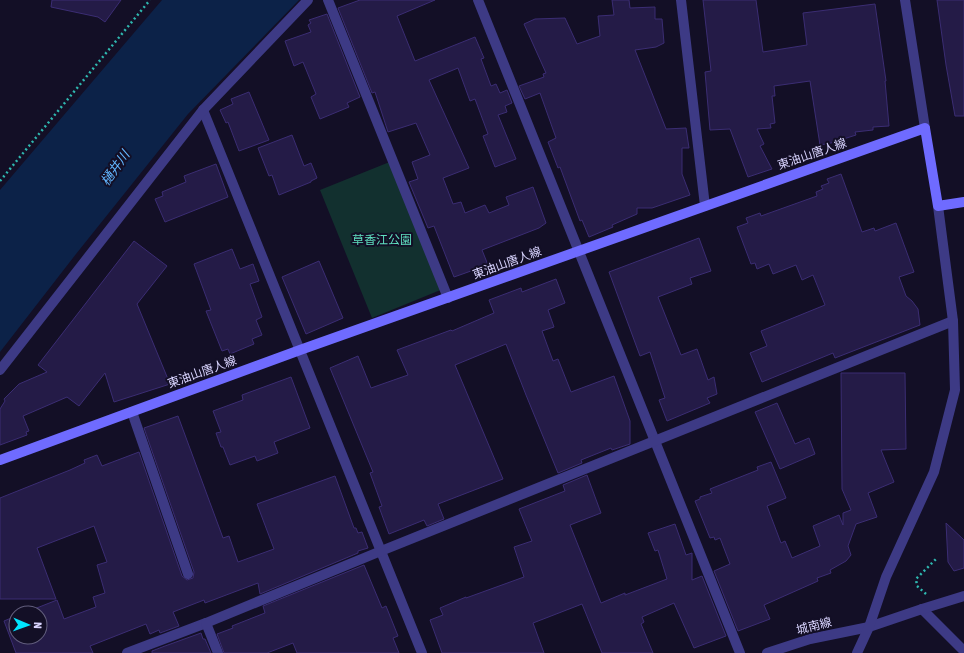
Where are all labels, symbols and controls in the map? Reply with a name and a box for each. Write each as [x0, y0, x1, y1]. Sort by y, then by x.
street label: 東油山唐人線 [776, 136, 848, 172]
water label: 樋井川 [98, 146, 133, 188]
park label: 草香江公園 [352, 233, 412, 247]
street label: 東油山唐人線 [471, 244, 543, 282]
street label: 東油山唐人線 [166, 353, 238, 391]
north arrow [8, 605, 48, 645]
street label: 城南線 [795, 615, 833, 637]
text: N [32, 622, 44, 629]

